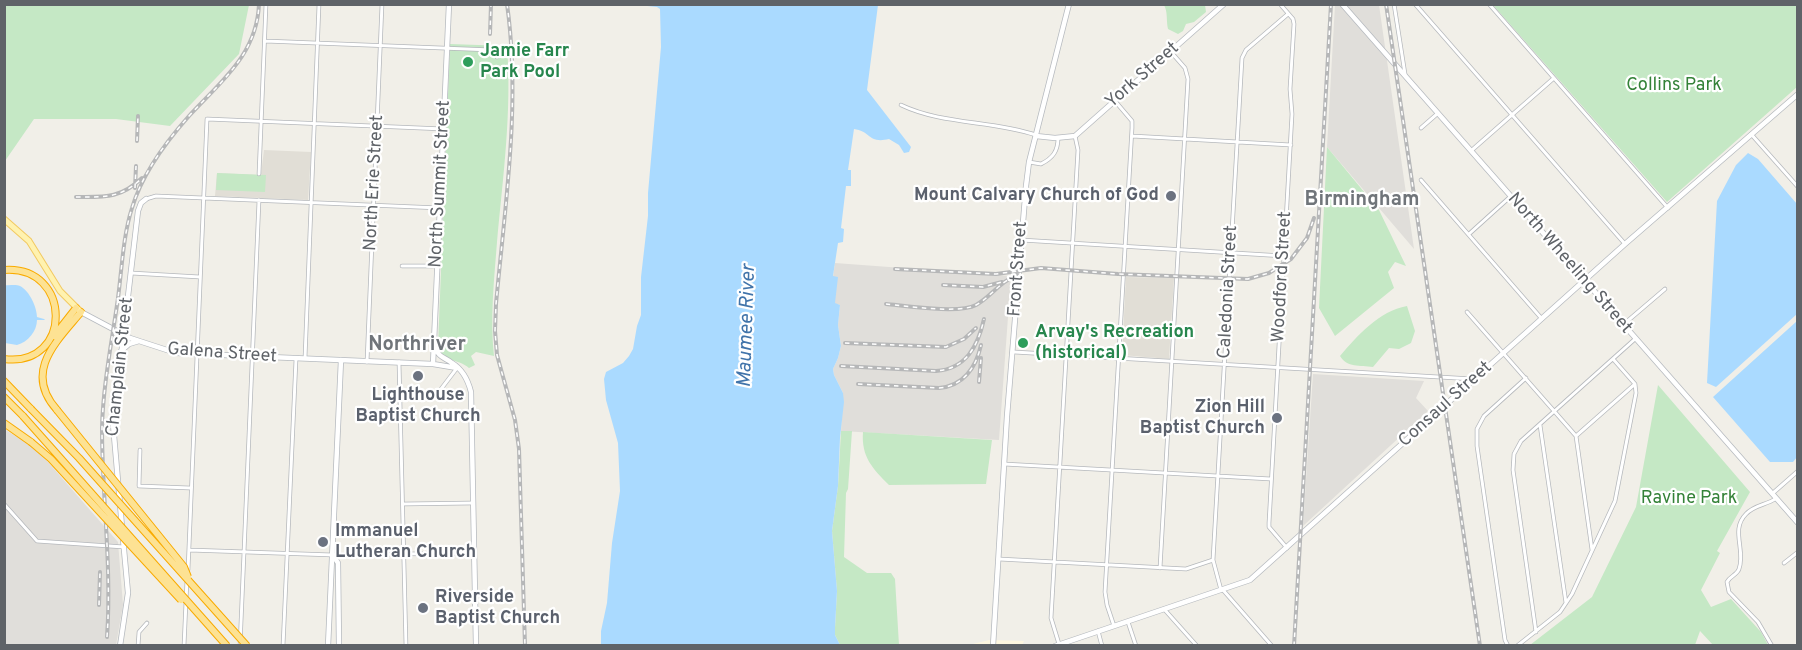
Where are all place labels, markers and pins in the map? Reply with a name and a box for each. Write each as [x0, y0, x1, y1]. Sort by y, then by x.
place label: Jamie Farr Park Pool [480, 41, 569, 84]
marker: Jamie Farr Park Pool [461, 55, 475, 69]
place label: Mount Calvary Church of God [914, 185, 1159, 207]
marker: Mount Calvary Church of God [1164, 189, 1178, 203]
place label: Arvay's Recreation (historical) [1035, 322, 1194, 364]
marker: Arvay's Recreation (historical) [1016, 336, 1030, 350]
marker: Lighthouse Baptist Church [411, 369, 425, 383]
place label: Lighthouse Baptist Church [355, 385, 481, 428]
place label: Zion Hill Baptist Church [1140, 397, 1265, 440]
marker: Zion Hill Baptist Church [1270, 411, 1284, 425]
place label: Immanuel Lutheran Church [335, 521, 476, 564]
marker: Immanuel Lutheran Church [316, 535, 330, 549]
place label: Riverside Baptist Church [435, 587, 560, 630]
marker: Riverside Baptist Church [416, 601, 430, 615]

